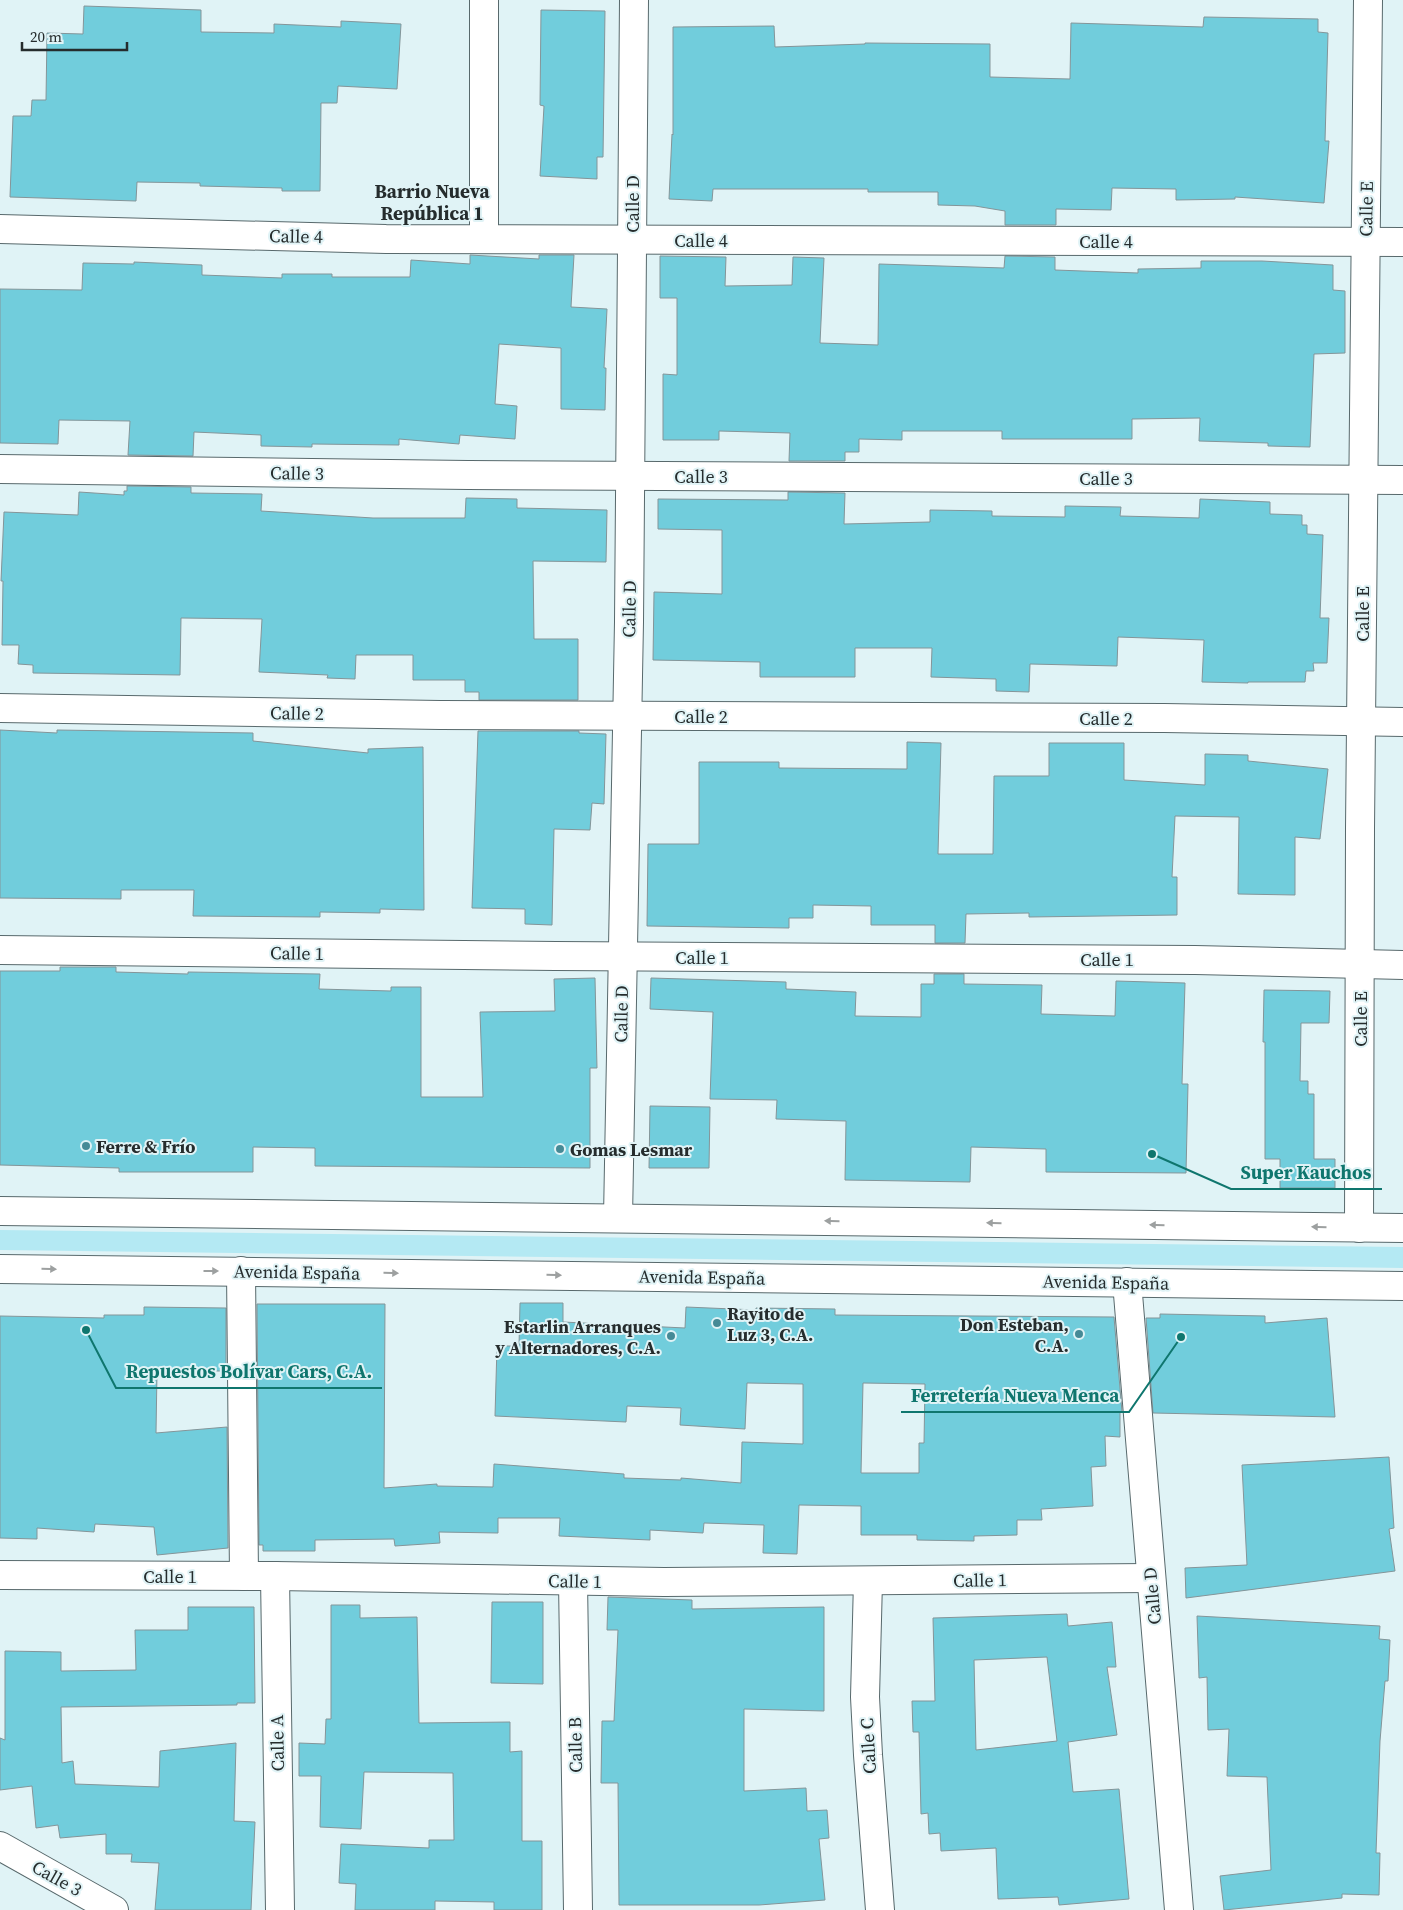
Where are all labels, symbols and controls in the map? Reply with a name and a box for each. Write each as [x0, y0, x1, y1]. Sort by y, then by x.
scale bar [22, 20, 128, 52]
text: 20 m [30, 26, 62, 47]
street label: Calle D [620, 175, 645, 233]
district label: Barrio Nueva República 1 [374, 178, 490, 226]
street label: Calle E [1353, 181, 1379, 237]
street label: Calle 4 [269, 223, 323, 249]
street label: Calle 4 [674, 228, 728, 253]
street label: Calle 4 [1079, 229, 1133, 254]
street label: Calle 3 [270, 460, 324, 486]
street label: Calle 3 [674, 464, 728, 489]
street label: Calle 3 [1079, 466, 1133, 491]
street label: Calle D [616, 580, 642, 638]
street label: Calle E [1350, 586, 1375, 642]
street label: Calle 2 [270, 700, 324, 726]
street label: Calle 2 [674, 704, 728, 729]
street label: Calle 2 [1079, 706, 1133, 731]
street label: Calle 1 [270, 940, 324, 966]
street label: Calle 1 [675, 945, 729, 970]
street label: Calle 1 [1080, 947, 1134, 972]
street label: Calle D [608, 985, 634, 1043]
street label: Calle E [1348, 991, 1373, 1047]
place label: Ferre & Frío [96, 1134, 195, 1159]
place label: Gomas Lesmar [570, 1137, 693, 1162]
marker: Ferre & Frío [80, 1140, 92, 1152]
marker: Gomas Lesmar [554, 1143, 566, 1155]
callout: Super Kauchos [1231, 1155, 1382, 1189]
text: Super Kauchos [1241, 1159, 1372, 1185]
one-way arrow [824, 1217, 840, 1225]
one-way arrow [986, 1219, 1002, 1227]
one-way arrow [1149, 1221, 1165, 1229]
one-way arrow [1311, 1223, 1327, 1231]
street label: Avenida España [234, 1258, 361, 1286]
street label: Avenida España [639, 1263, 766, 1291]
one-way arrow [41, 1265, 57, 1273]
one-way arrow [203, 1267, 219, 1275]
street label: Avenida España [1043, 1268, 1170, 1296]
one-way arrow [383, 1269, 399, 1277]
one-way arrow [546, 1271, 562, 1279]
place label: Rayito de Luz 3, C.A. [727, 1301, 813, 1347]
place label: Don Esteban, C.A. [960, 1312, 1069, 1358]
place label: Estarlin Arranques y Alternadores, C.A. [494, 1314, 661, 1360]
marker: Rayito de Luz 3, C.A. [711, 1317, 723, 1329]
marker: Don Esteban, C.A. [1073, 1328, 1085, 1340]
marker: Estarlin Arranques y Alternadores, C.A. [665, 1330, 677, 1342]
callout: Repuestos Bolívar Cars, C.A. [116, 1354, 382, 1388]
text: Repuestos Bolívar Cars, C.A. [126, 1358, 372, 1384]
callout: Ferretería Nueva Menca [901, 1378, 1129, 1412]
text: Ferretería Nueva Menca [911, 1382, 1120, 1408]
street label: Calle 1 [143, 1564, 197, 1589]
street label: Calle D [1137, 1566, 1167, 1626]
street label: Calle 1 [953, 1567, 1007, 1593]
street label: Calle 1 [548, 1568, 602, 1594]
street label: Calle A [264, 1714, 290, 1772]
street label: Calle B [562, 1717, 588, 1773]
street label: Calle C [854, 1717, 882, 1775]
street label: Calle 3 [27, 1854, 87, 1902]

